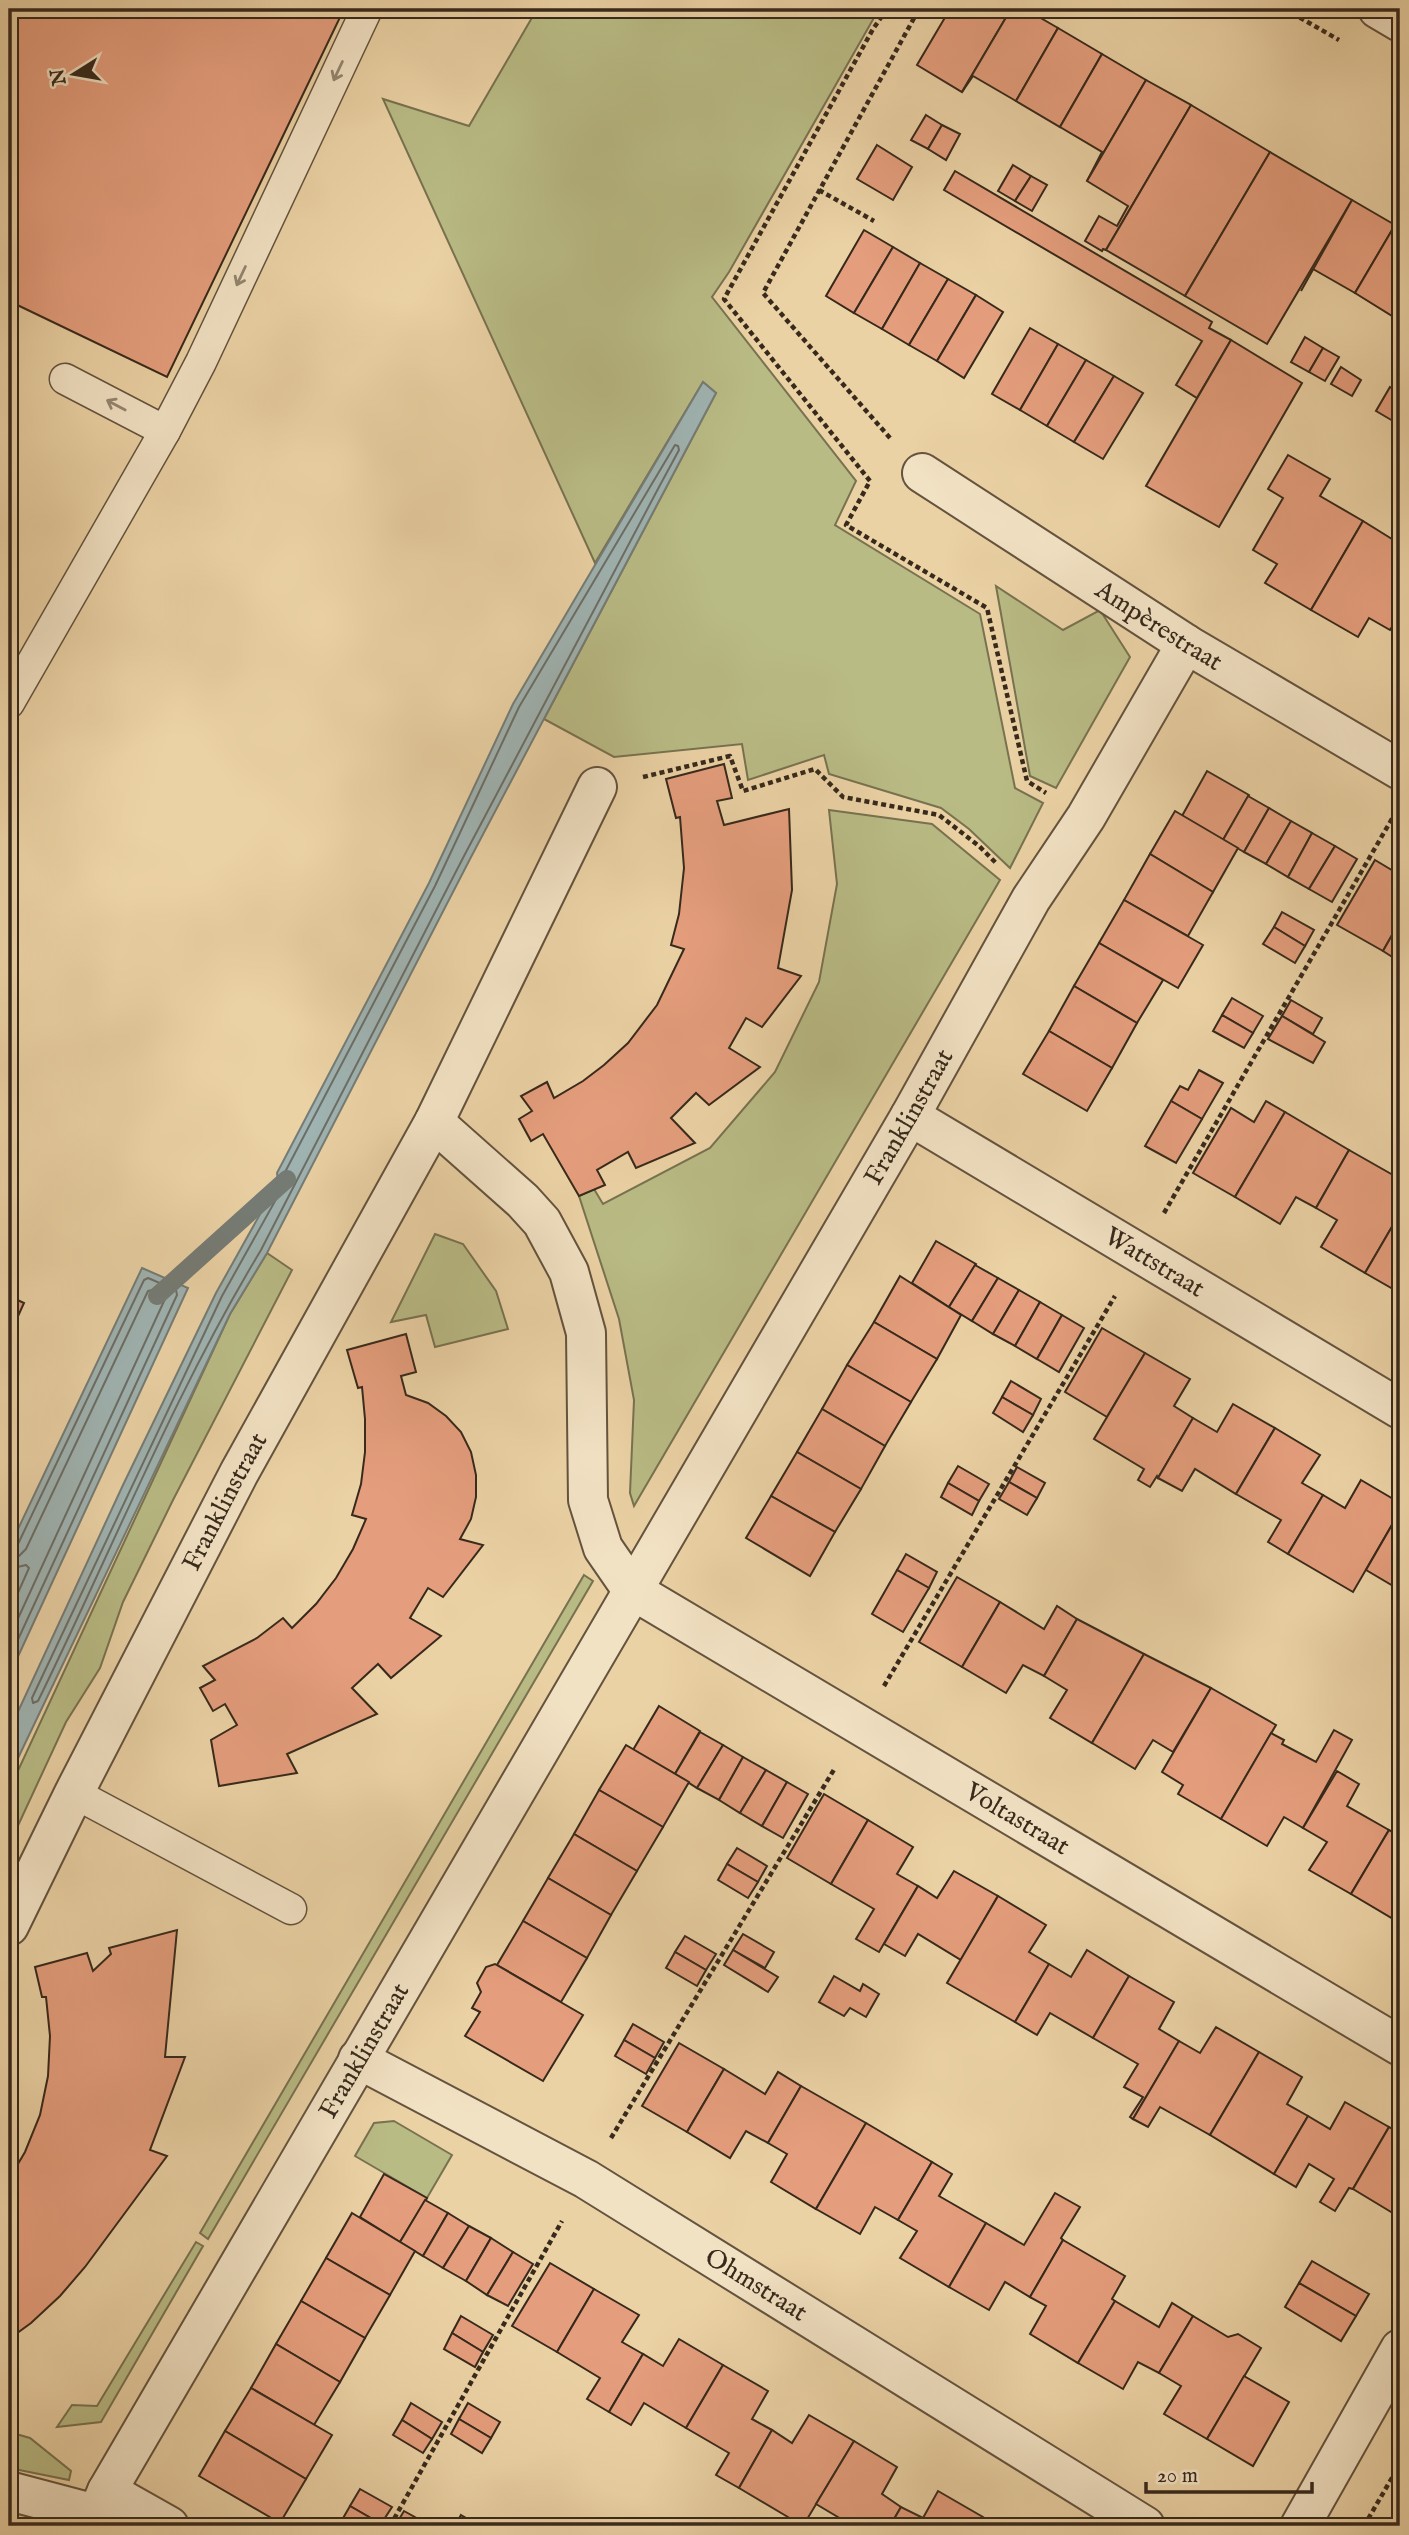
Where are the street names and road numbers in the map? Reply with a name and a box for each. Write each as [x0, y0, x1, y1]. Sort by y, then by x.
street label: Ampèrestraat [1088, 573, 1229, 678]
street label: Franklinstraat [857, 1043, 961, 1191]
street label: Wattstraat [1098, 1220, 1211, 1305]
street label: Franklinstraat [175, 1427, 275, 1577]
street label: Voltastraat [958, 1775, 1076, 1863]
street label: Franklinstraat [312, 1977, 417, 2125]
street label: Ohmstraat [699, 2240, 814, 2329]

